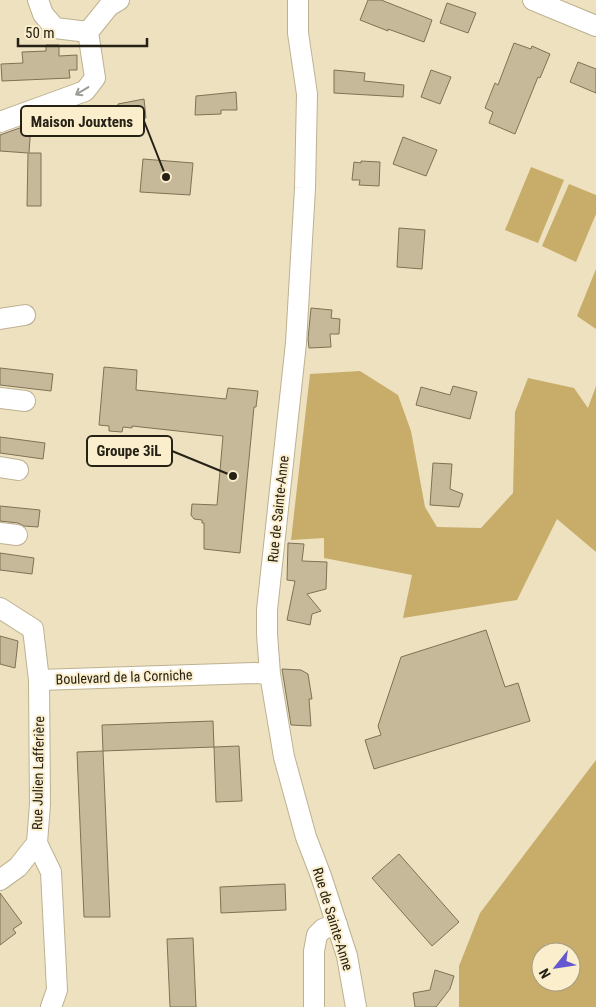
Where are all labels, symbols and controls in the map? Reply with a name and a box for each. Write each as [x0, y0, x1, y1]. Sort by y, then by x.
scale bar [18, 15, 146, 47]
text: 50 m [25, 24, 55, 42]
one-way arrow [75, 86, 89, 96]
callout: Maison Jouxtens [21, 106, 144, 136]
text: Maison Jouxtens [31, 113, 133, 131]
callout: Groupe 3iL [87, 436, 172, 466]
text: Groupe 3iL [97, 442, 161, 460]
street label: Rue de Sainte-Anne [264, 455, 292, 563]
street label: Boulevard de la Corniche [55, 667, 193, 687]
street label: Rue Julien Lafferière [29, 716, 47, 830]
street label: Rue de Sainte-Anne [310, 865, 356, 973]
north arrow [531, 942, 581, 992]
text: N [536, 966, 554, 981]

